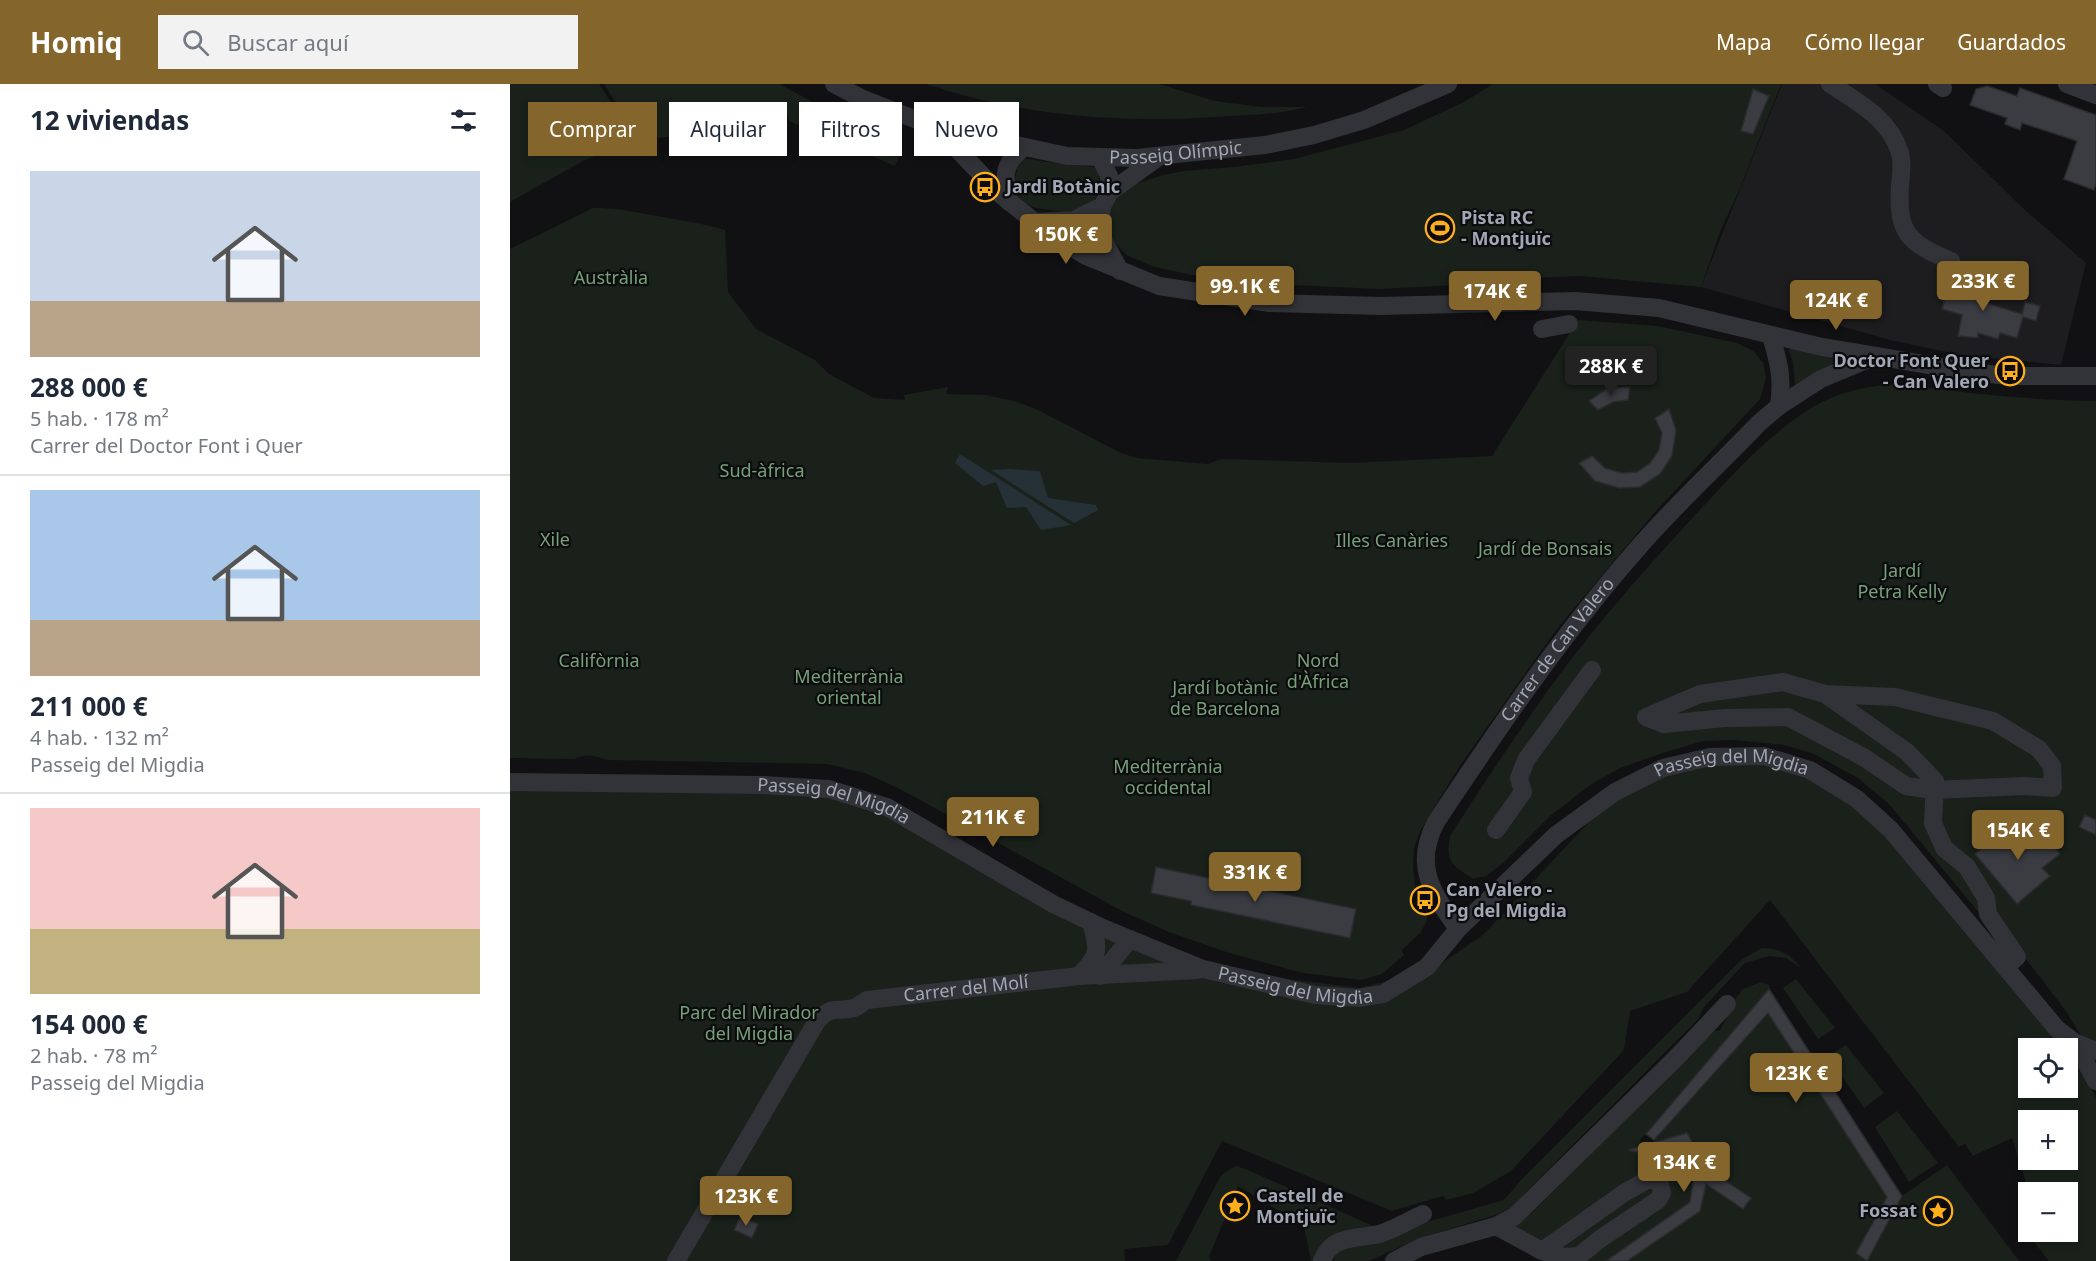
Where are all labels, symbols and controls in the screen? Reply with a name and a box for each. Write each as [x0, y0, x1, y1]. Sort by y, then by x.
search box [158, 15, 578, 69]
text: Homiq [30, 23, 122, 61]
icon: search [179, 26, 212, 59]
text: Buscar aquí [227, 27, 349, 57]
text: Mapa [1716, 28, 1771, 56]
text: Cómo llegar [1804, 28, 1924, 56]
text: Guardados [1957, 28, 2066, 56]
text: 12 viviendas [30, 102, 189, 138]
chip: Comprar [528, 102, 657, 156]
chip: Alquilar [669, 102, 787, 156]
chip: Filtros [799, 102, 902, 156]
chip: Nuevo [914, 102, 1019, 156]
icon: filters [447, 104, 480, 137]
street label: Passeig Olímpic [1109, 134, 1244, 169]
bus stop icon: Jardi Botànic [969, 171, 1001, 203]
place label: Jardi Botànic [1004, 174, 1120, 198]
place label: Pista RC - Montjuïc [1461, 205, 1551, 250]
icon: home [201, 210, 309, 318]
sports icon: Pista RC - Montjuïc [1424, 212, 1456, 244]
pin: 150K € [1017, 214, 1115, 265]
text: 150K € [1034, 220, 1098, 247]
pin: 233K € [1934, 261, 2032, 312]
park label: Austràlia [574, 265, 648, 289]
pin: 99.1K € [1190, 266, 1300, 317]
text: 233K € [1951, 267, 2015, 294]
pin: 174K € [1446, 271, 1544, 322]
text: 99.1K € [1210, 272, 1280, 299]
text: 174K € [1463, 277, 1527, 304]
pin: 124K € [1787, 280, 1885, 331]
text: 124K € [1804, 286, 1868, 313]
pin: 288K € [1562, 346, 1660, 397]
place label: Doctor Font Quer - Can Valero [1833, 348, 1989, 393]
text: 288K € [1579, 352, 1643, 379]
bus stop icon: Doctor Font Quer - Can Valero [1994, 355, 2026, 387]
text: 288 000 € [30, 369, 148, 405]
text: 5 hab. · 178 m² [30, 405, 169, 432]
text: Carrer del Doctor Font i Quer [30, 432, 303, 459]
park label: Sud-àfrica [720, 458, 804, 482]
park label: Xile [540, 527, 570, 551]
park label: Illes Canàries [1336, 528, 1448, 552]
icon: home [201, 529, 309, 637]
park label: Jardí de Bonsais [1476, 536, 1612, 560]
park label: Jardí Petra Kelly [1857, 558, 1947, 603]
street label: Carrer de Can Valero [1495, 572, 1619, 726]
park label: Califòrnia [558, 648, 640, 672]
park label: Nord d'Àfrica [1287, 648, 1349, 693]
park label: Mediterrània oriental [794, 664, 904, 709]
park label: Jardí botànic de Barcelona [1170, 675, 1280, 720]
text: 211 000 € [30, 688, 148, 724]
text: 4 hab. · 132 m² [30, 724, 169, 751]
street label: Passeig del Migdia [1649, 743, 1812, 782]
text: Passeig del Migdia [30, 751, 205, 778]
park label: Mediterrània occidental [1113, 754, 1223, 799]
street label: Passeig del Migdia [757, 772, 915, 829]
pin: 211K € [944, 797, 1042, 848]
text: 211K € [961, 803, 1025, 830]
pin: 154K € [1969, 810, 2067, 861]
text: 154K € [1986, 816, 2050, 843]
icon: home [201, 847, 309, 955]
pin: 331K € [1206, 852, 1304, 903]
text: 331K € [1223, 858, 1287, 885]
place label: Can Valero - Pg del Migdia [1446, 877, 1567, 922]
bus stop icon: Can Valero - Pg del Migdia [1409, 884, 1441, 916]
street label: Passeig del Migdia [1216, 960, 1374, 1009]
street label: Carrer del Molí [902, 969, 1030, 1007]
park label: Parc del Mirador del Migdia [679, 1000, 819, 1045]
text: 154 000 € [30, 1006, 148, 1042]
map controls [2018, 1038, 2078, 1242]
button: locate [2018, 1038, 2078, 1098]
text: 2 hab. · 78 m² [30, 1042, 157, 1069]
pin: 123K € [1747, 1053, 1845, 1104]
text: 123K € [1764, 1059, 1828, 1086]
text: Passeig del Migdia [30, 1069, 205, 1096]
button: + [2018, 1110, 2078, 1170]
pin: 134K € [1635, 1142, 1733, 1193]
text: 134K € [1652, 1148, 1716, 1175]
pin: 123K € [697, 1176, 795, 1227]
text: 123K € [714, 1182, 778, 1209]
button: − [2018, 1182, 2078, 1242]
place label: Castell de Montjuïc [1256, 1183, 1343, 1228]
place icon: Castell de Montjuïc [1219, 1190, 1251, 1222]
place icon: Fossat [1922, 1195, 1954, 1227]
place label: Fossat [1859, 1198, 1917, 1222]

